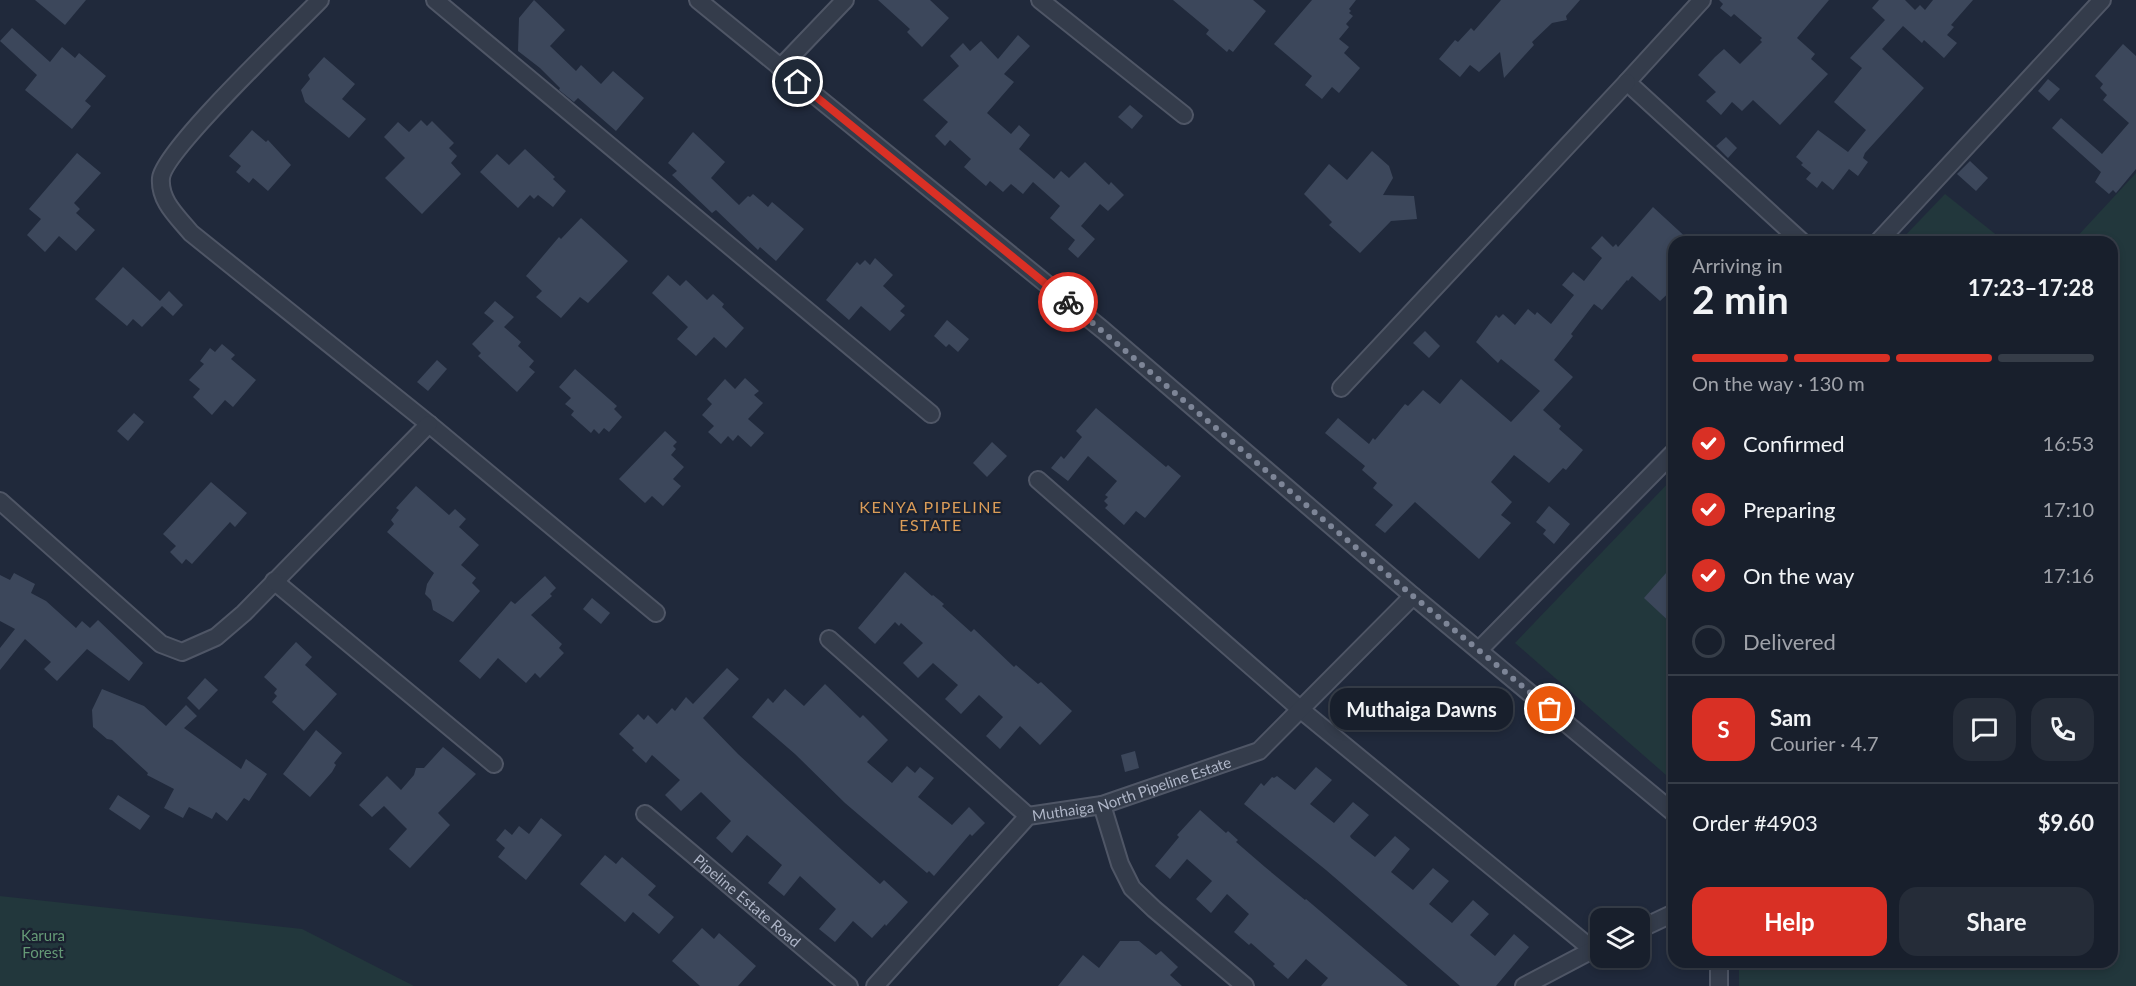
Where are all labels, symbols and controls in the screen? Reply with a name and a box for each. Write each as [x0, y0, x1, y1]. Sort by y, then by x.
pin [772, 56, 823, 107]
icon: home [781, 65, 814, 98]
text: Arriving in [1692, 253, 1783, 277]
courier [1038, 272, 1098, 332]
text: 17:23–17:28 [1968, 274, 2094, 301]
text: 2 min [1692, 276, 1789, 322]
icon: bike [1052, 286, 1085, 319]
text: On the way · 130 m [1692, 371, 1865, 395]
icon: check [1692, 427, 1725, 460]
text: Confirmed [1743, 430, 1845, 457]
text: 16:53 [2043, 431, 2094, 455]
icon: check [1692, 493, 1725, 526]
text: Preparing [1743, 496, 1835, 523]
district label: KENYA PIPELINE ESTATE [859, 497, 1003, 534]
text: 17:10 [2043, 497, 2094, 521]
icon: check [1692, 559, 1725, 592]
text: On the way [1743, 562, 1854, 589]
text: 17:16 [2043, 563, 2094, 587]
text: Delivered [1743, 628, 1836, 655]
pin [1524, 683, 1575, 734]
callout: Muthaiga Dawns [1331, 688, 1514, 730]
icon: bag [1533, 692, 1566, 725]
text: Muthaiga Dawns [1346, 697, 1497, 721]
button: chat [1953, 698, 2016, 761]
button: phone [2031, 698, 2094, 761]
text: Sam [1770, 704, 1812, 731]
text: S [1717, 716, 1730, 743]
text: Courier · 4.7 [1770, 731, 1879, 755]
street label: Muthaiga North Pipeline Estate [1031, 752, 1233, 824]
text: Order #4903 [1692, 809, 1818, 836]
text: $9.60 [2038, 809, 2094, 836]
street label: Pipeline Estate Road [690, 850, 805, 951]
button: Help [1692, 887, 1887, 956]
button: Share [1899, 887, 2094, 956]
map controls [1590, 908, 1650, 968]
button: layers [1590, 908, 1650, 968]
park label: Karura Forest [21, 926, 65, 961]

